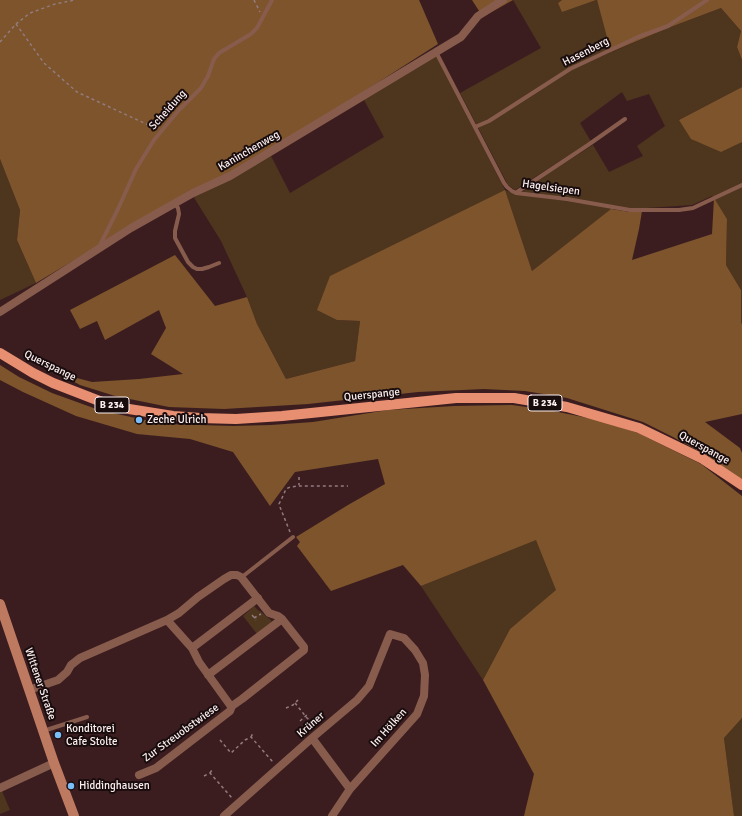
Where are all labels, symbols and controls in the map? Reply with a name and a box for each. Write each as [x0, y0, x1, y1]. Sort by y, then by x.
street label: Hasenberg [561, 35, 611, 69]
street label: Scheidung [147, 87, 189, 133]
street label: Kaninchenweg [216, 128, 282, 174]
street label: Hagelsiepen [521, 177, 581, 199]
street label: Querspange [22, 348, 78, 384]
street label: Querspange [343, 385, 401, 405]
road number: B 234 [528, 395, 562, 411]
road number: B 234 [95, 397, 129, 413]
place label: Zeche Ulrich [147, 413, 206, 427]
marker: Zeche Ulrich [134, 415, 144, 425]
street label: Querspange [676, 429, 732, 467]
street label: Wittener Straße [22, 646, 58, 722]
street label: Zur Streuobstwiese [140, 701, 222, 765]
street label: Im Hölken [368, 706, 410, 750]
street label: Krüner [295, 709, 327, 741]
place label: Konditorei Cafe Stolte [66, 722, 118, 748]
marker: Konditorei Cafe Stolte [53, 730, 63, 740]
place label: Hiddinghausen [79, 779, 150, 793]
marker: Hiddinghausen [66, 781, 76, 791]

